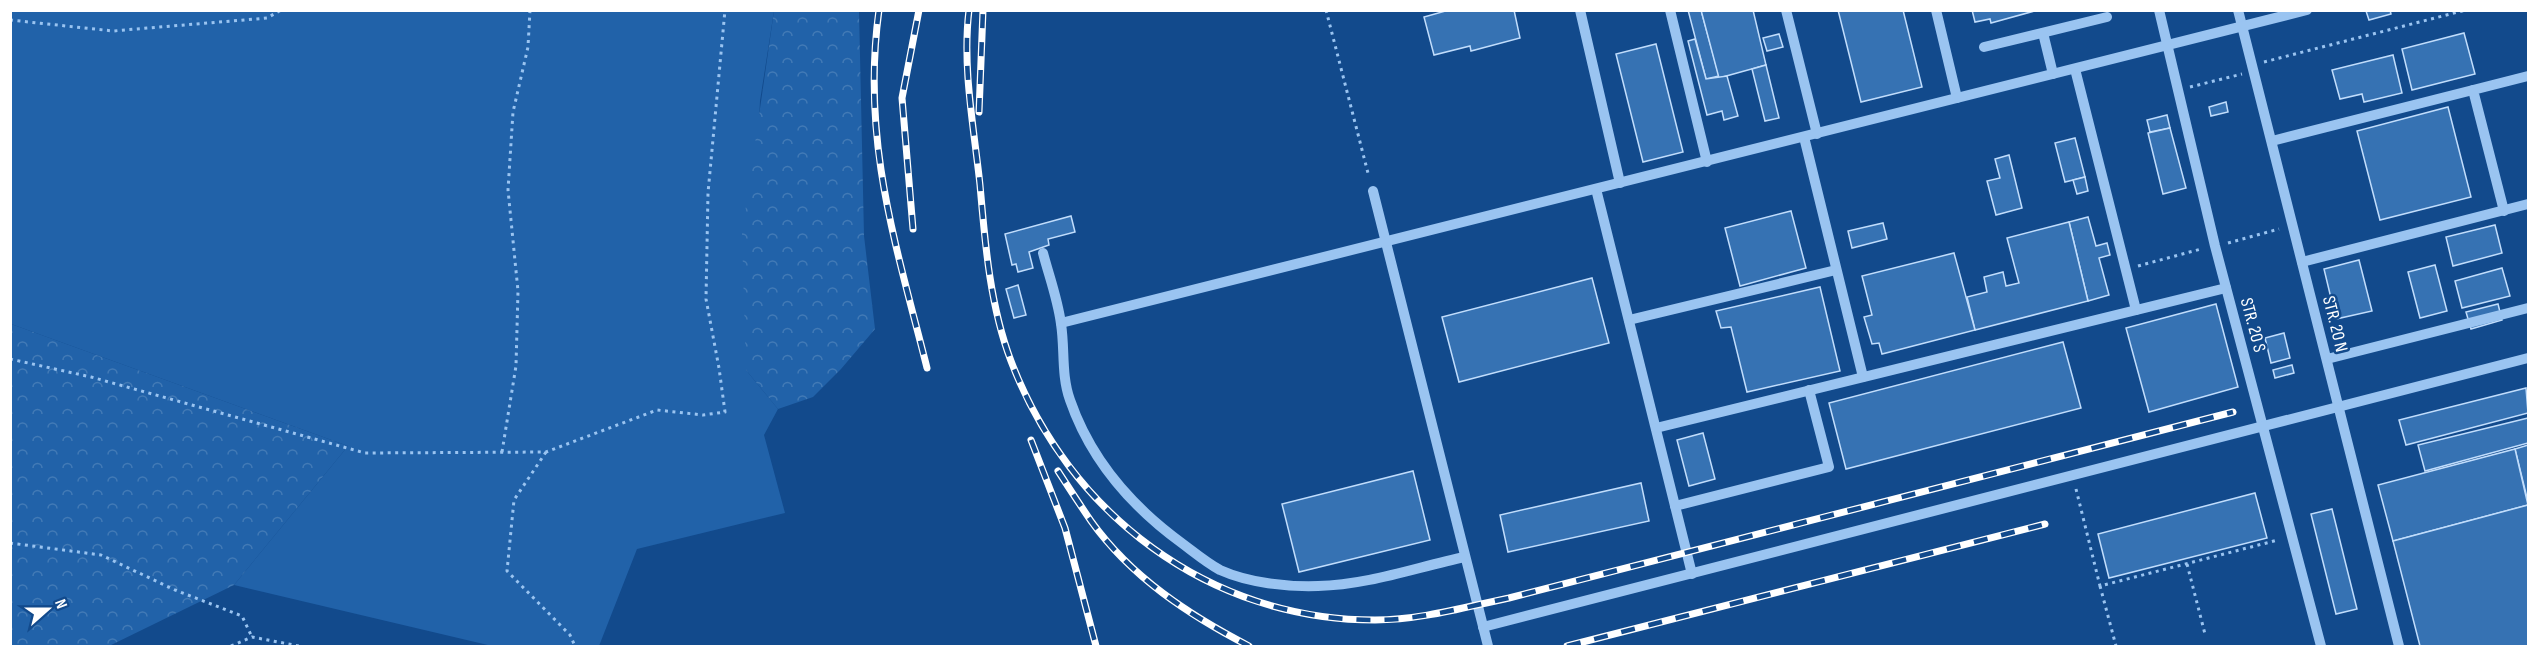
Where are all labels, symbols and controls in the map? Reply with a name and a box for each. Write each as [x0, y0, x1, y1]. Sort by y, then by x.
street label: STR. 20 N [2318, 294, 2352, 354]
street label: STR. 20 S [2236, 295, 2270, 355]
north arrow [18, 579, 78, 639]
text: N [50, 597, 71, 612]

